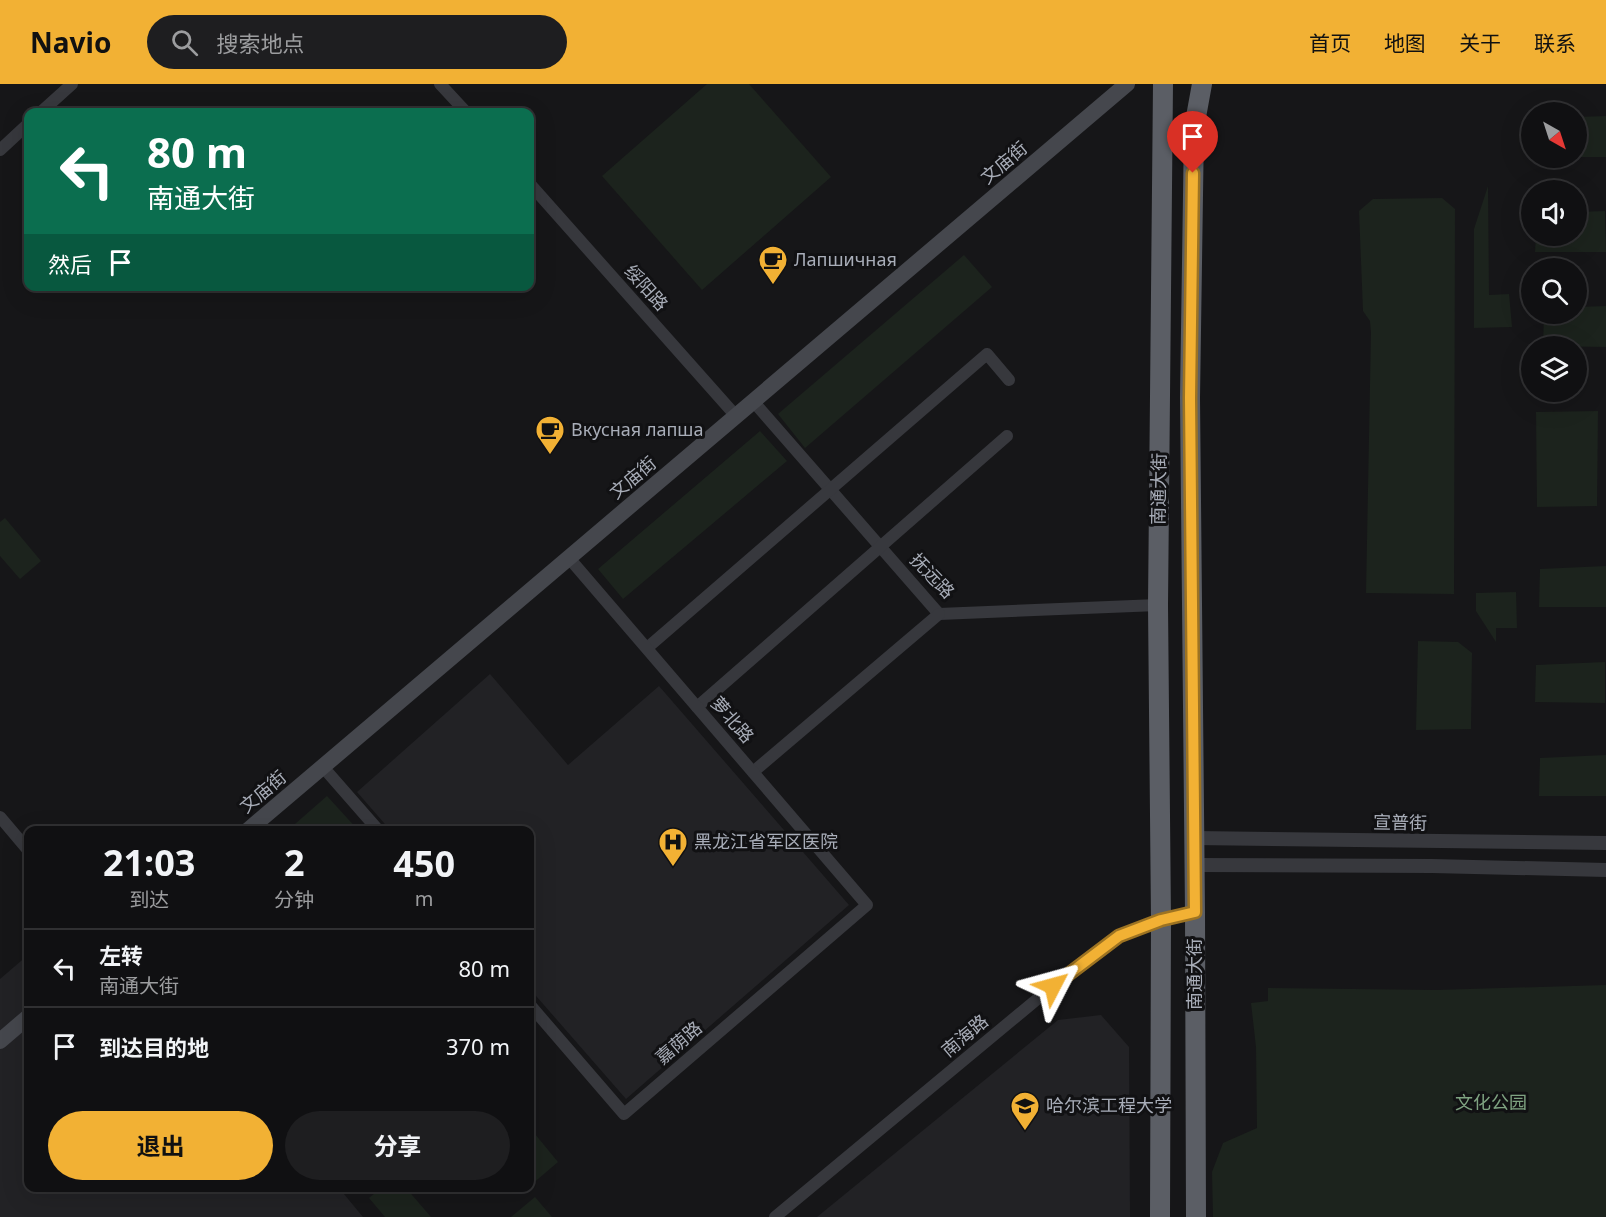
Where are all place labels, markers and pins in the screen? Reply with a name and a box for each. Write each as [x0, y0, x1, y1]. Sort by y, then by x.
pin [1167, 111, 1218, 173]
cafe icon: Лапшичная [757, 244, 789, 286]
place label: Лапшичная [794, 247, 897, 271]
cafe icon: Вкусная лапша [534, 414, 566, 456]
place label: Вкусная лапша [571, 417, 703, 441]
hospital icon: 黑龙江省军区医院 [657, 826, 689, 868]
place label: 黑龙江省军区医院 [694, 829, 838, 853]
school or university icon: 哈尔滨工程大学 [1009, 1090, 1041, 1132]
place label: 哈尔滨工程大学 [1046, 1093, 1172, 1117]

